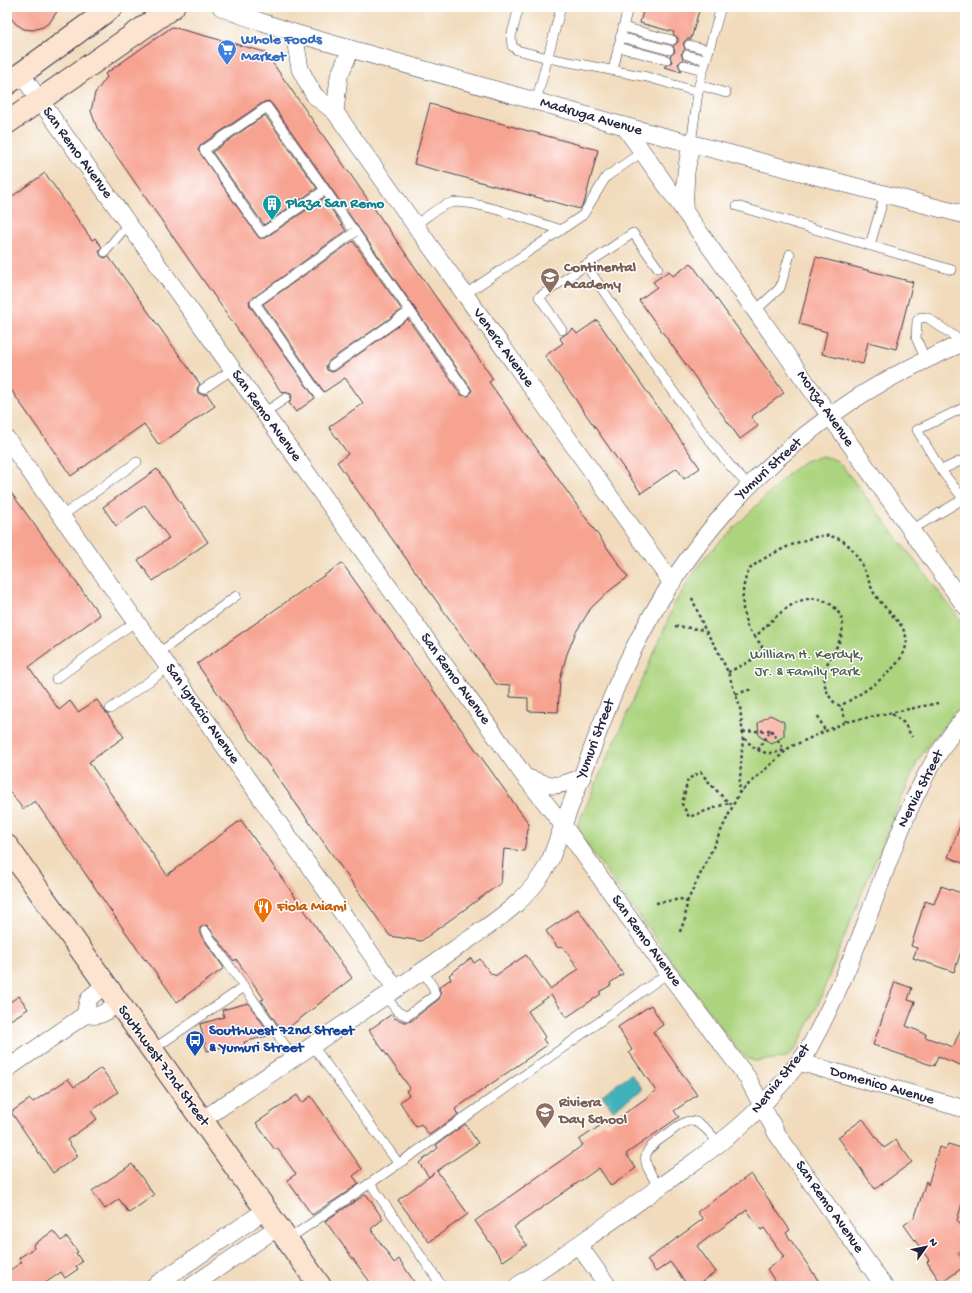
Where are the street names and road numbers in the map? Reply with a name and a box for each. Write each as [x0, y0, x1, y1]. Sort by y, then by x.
street label: Madruga Avenue [538, 94, 644, 140]
street label: San Remo Avenue [38, 104, 116, 202]
street label: Venera Avenue [468, 304, 538, 391]
street label: San Remo Avenue [227, 367, 305, 465]
street label: Monza Avenue [792, 367, 858, 451]
street label: Yumuri Street [730, 433, 808, 505]
street label: San Remo Avenue [416, 630, 494, 728]
street label: San Ignacio Avenue [161, 660, 243, 768]
street label: Yumuri Street [572, 695, 620, 783]
street label: Nervia Street [894, 746, 949, 831]
street label: San Remo Avenue [607, 892, 685, 990]
street label: Southwest 72nd Street [113, 1002, 214, 1132]
street label: Nervia Street [747, 1039, 816, 1118]
street label: Domenico Avenue [827, 1062, 937, 1110]
street label: San Remo Avenue [790, 1157, 868, 1257]

